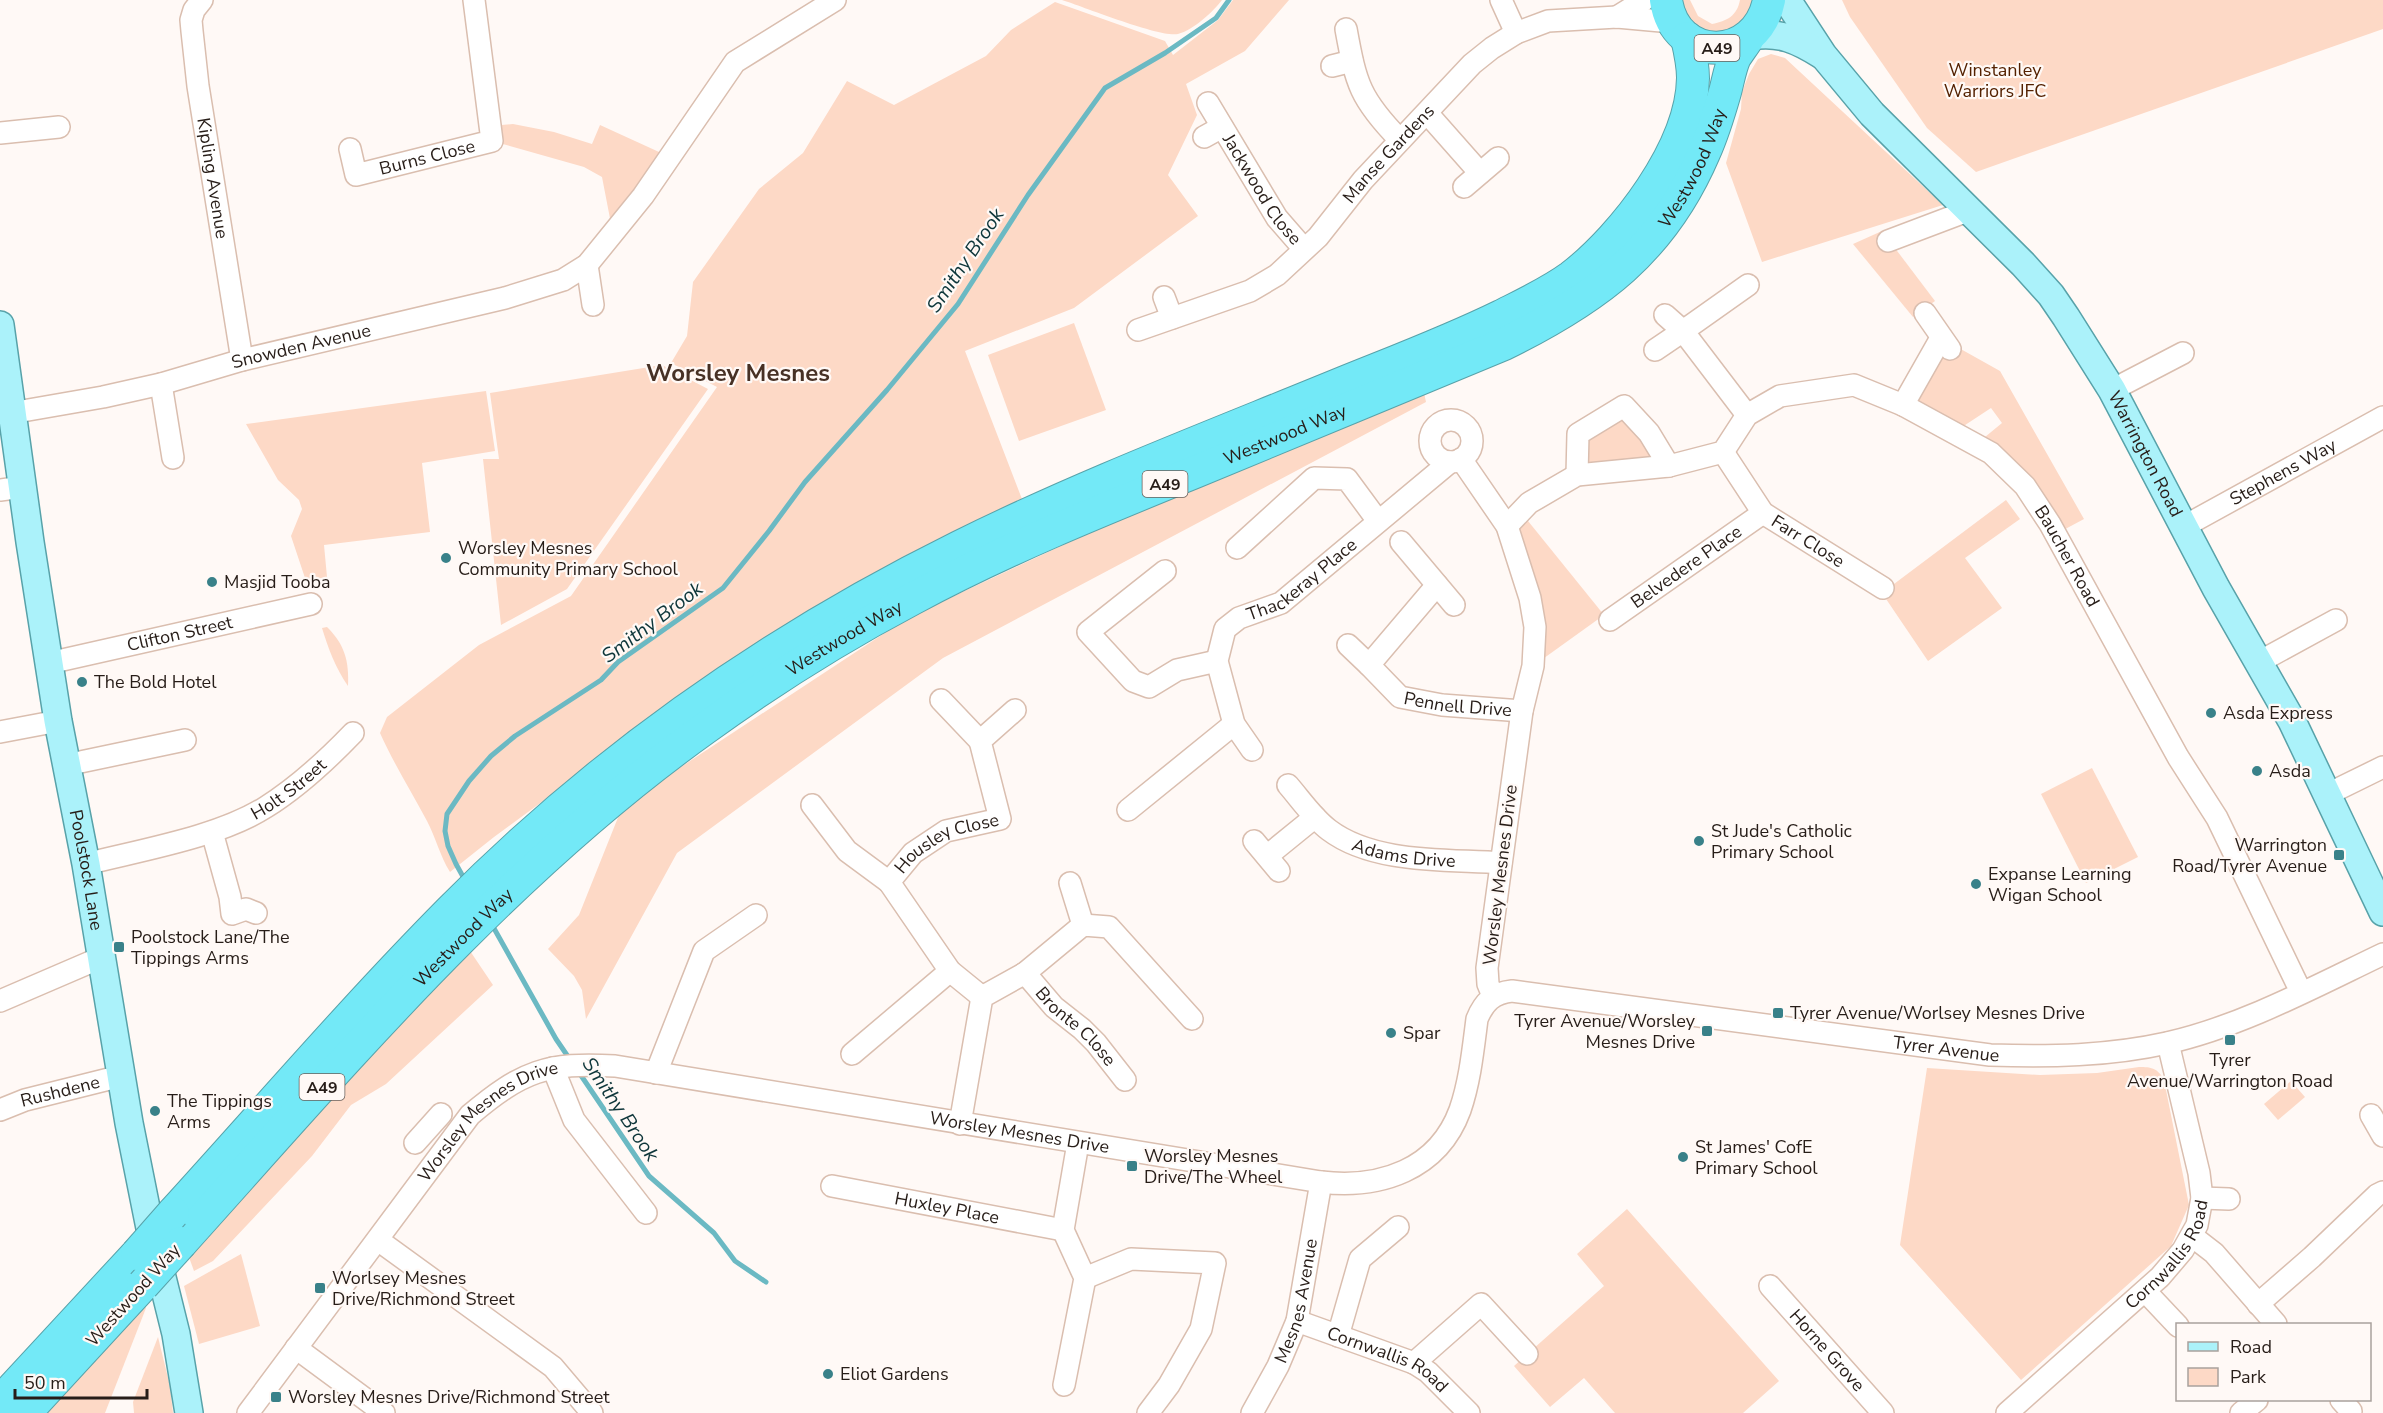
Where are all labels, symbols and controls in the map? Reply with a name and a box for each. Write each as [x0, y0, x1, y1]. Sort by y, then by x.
road number: A49 [1694, 35, 1740, 61]
park label: Winstanley Warriors JFC [1944, 58, 2046, 103]
street label: Manse Gardens [1337, 99, 1440, 208]
street label: Westwood Way [1653, 105, 1732, 233]
street label: Kipling Avenue [191, 116, 234, 240]
street label: Jackwood Close [1217, 128, 1307, 250]
street label: Burns Close [377, 134, 478, 181]
water label: Smithy Brook [921, 202, 1011, 318]
street label: Snowden Avenue [228, 318, 373, 374]
district label: Worsley Mesnes [646, 357, 830, 389]
street label: Warrington Road [2103, 387, 2189, 521]
street label: Westwood Way [1220, 398, 1351, 471]
street label: Stephens Way [2225, 433, 2341, 511]
road number: A49 [1142, 471, 1188, 497]
street label: Baucher Road [2029, 501, 2105, 611]
street label: Farr Close [1767, 509, 1849, 573]
street label: Belvedere Place [1626, 520, 1746, 614]
street label: Thackeray Place [1243, 533, 1362, 626]
place label: Worsley Mesnes Community Primary School [458, 536, 678, 581]
marker: Worsley Mesnes Community Primary School [439, 551, 453, 565]
place label: Masjid Tooba [224, 570, 331, 594]
marker: Masjid Tooba [205, 575, 219, 589]
water label: Smithy Brook [596, 575, 709, 669]
street label: Westwood Way [781, 594, 907, 682]
street label: Clifton Street [125, 610, 235, 657]
place label: The Bold Hotel [94, 670, 217, 694]
marker: The Bold Hotel [75, 675, 89, 689]
street label: Pennell Drive [1402, 686, 1513, 722]
place label: Asda Express [2223, 701, 2333, 725]
marker: Asda Express [2204, 706, 2218, 720]
street label: Holt Street [246, 753, 332, 825]
place label: Asda [2269, 759, 2311, 783]
marker: Asda [2250, 764, 2264, 778]
street label: Worsley Mesnes Drive [1477, 783, 1523, 967]
street label: Poolstock Lane [64, 808, 109, 932]
street label: Housley Close [889, 808, 1001, 878]
place label: St Jude's Catholic Primary School [1711, 819, 1852, 864]
street label: Adams Drive [1349, 833, 1456, 873]
place label: Warrington Road/Tyrer Avenue [2172, 833, 2327, 878]
marker: St Jude's Catholic Primary School [1692, 834, 1706, 848]
marker: Warrington Road/Tyrer Avenue [2332, 848, 2346, 862]
place label: Expanse Learning Wigan School [1988, 862, 2131, 907]
marker: Expanse Learning Wigan School [1969, 877, 1983, 891]
street label: Westwood Way [408, 882, 519, 992]
place label: Poolstock Lane/The Tippings Arms [131, 925, 290, 970]
marker: Poolstock Lane/The Tippings Arms [112, 940, 126, 954]
street label: Bronte Close [1030, 982, 1122, 1071]
place label: Tyrer Avenue/Worlsey Mesnes Drive [1790, 1001, 2085, 1025]
marker: Tyrer Avenue/Worlsey Mesnes Drive [1771, 1006, 1785, 1020]
place label: Tyrer Avenue/Worsley Mesnes Drive [1514, 1009, 1696, 1054]
place label: Spar [1403, 1021, 1441, 1045]
marker: Tyrer Avenue/Worsley Mesnes Drive [1700, 1024, 1714, 1038]
marker: Spar [1384, 1026, 1398, 1040]
street label: Tyrer Avenue [1891, 1030, 2000, 1067]
marker: Tyrer Avenue/Warrington Road [2223, 1033, 2237, 1047]
place label: Tyrer Avenue/Warrington Road [2127, 1048, 2333, 1093]
water label: Smithy Brook [576, 1052, 666, 1168]
street label: Worsley Mesnes Drive [412, 1055, 560, 1187]
street label: Rushdene [18, 1070, 102, 1113]
road number: A49 [300, 1074, 344, 1100]
place label: The Tippings Arms [167, 1089, 272, 1134]
marker: The Tippings Arms [148, 1104, 162, 1118]
street label: Worsley Mesnes Drive [928, 1106, 1111, 1159]
place label: St James' CofE Primary School [1695, 1135, 1818, 1180]
place label: Worsley Mesnes Drive/The Wheel [1144, 1144, 1283, 1189]
marker: St James' CofE Primary School [1676, 1150, 1690, 1164]
marker: Worsley Mesnes Drive/The Wheel [1125, 1159, 1139, 1173]
street label: Huxley Place [893, 1186, 1001, 1230]
street label: Cornwallis Road [2120, 1198, 2213, 1315]
street label: Mesnes Avenue [1269, 1237, 1323, 1367]
street label: Westwood Way [80, 1238, 186, 1352]
place label: Worlsey Mesnes Drive/Richmond Street [332, 1266, 515, 1311]
marker: Worlsey Mesnes Drive/Richmond Street [313, 1281, 327, 1295]
street label: Horne Grove [1784, 1304, 1870, 1397]
street label: Cornwallis Road [1324, 1321, 1454, 1398]
legend [2176, 1323, 2371, 1401]
text: Road [2230, 1335, 2272, 1359]
scale bar [15, 1362, 147, 1400]
place label: Eliot Gardens [840, 1362, 949, 1386]
text: Park [2230, 1365, 2267, 1389]
marker: Eliot Gardens [821, 1367, 835, 1381]
text: 50 m [24, 1371, 66, 1395]
place label: Worsley Mesnes Drive/Richmond Street [288, 1385, 610, 1409]
marker: Worsley Mesnes Drive/Richmond Street [269, 1390, 283, 1404]

